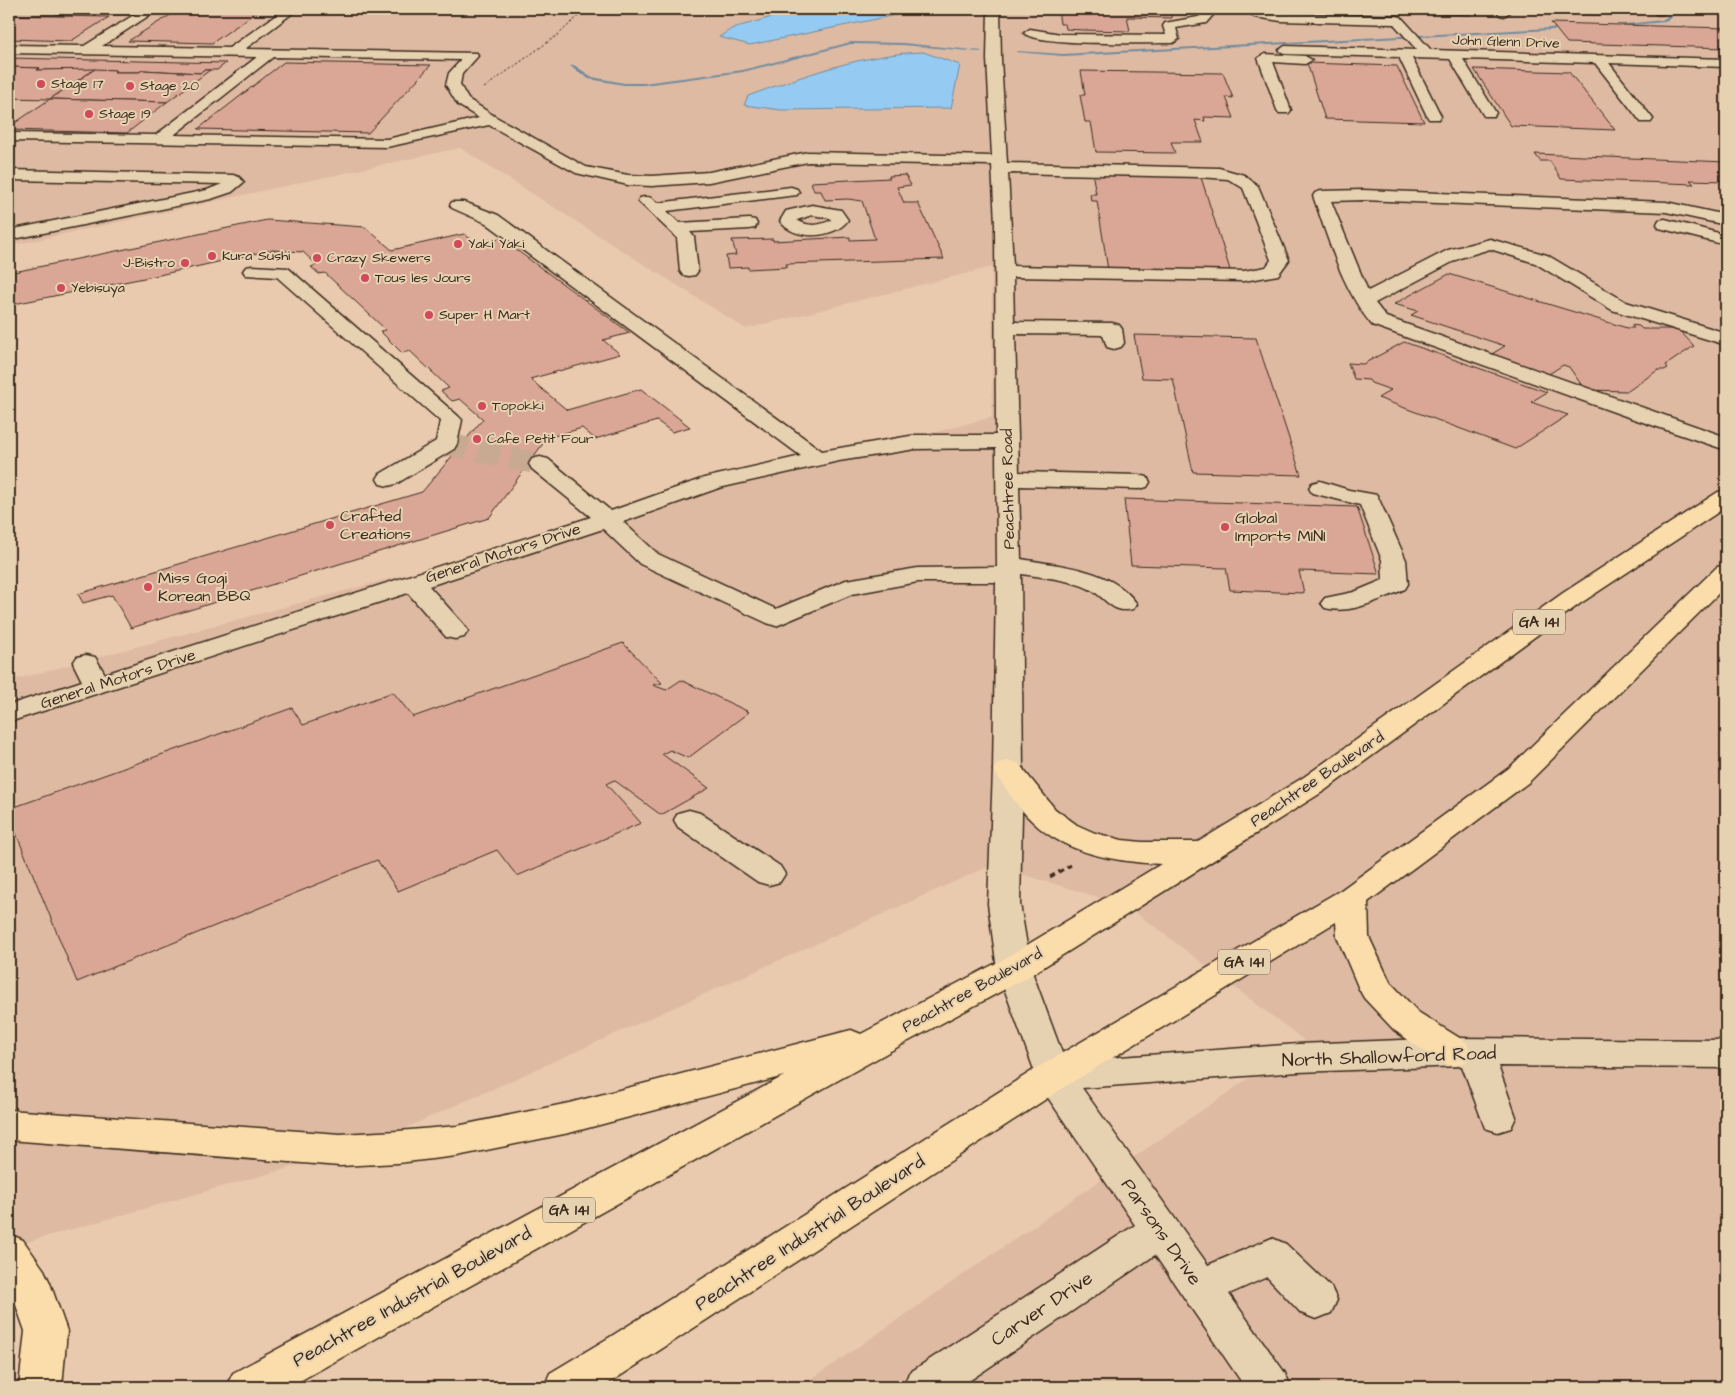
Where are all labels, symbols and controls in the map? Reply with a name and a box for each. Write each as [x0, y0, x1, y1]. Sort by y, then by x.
street label: John Glenn Drive [1452, 30, 1561, 54]
place label: Stage 17 [51, 74, 104, 94]
place label: Stage 20 [140, 76, 199, 96]
marker: Stage 17 [35, 78, 47, 90]
marker: Stage 20 [124, 80, 136, 92]
place label: Stage 19 [99, 104, 151, 124]
marker: Stage 19 [83, 108, 95, 120]
place label: Yaki Yaki [468, 234, 524, 254]
marker: Yaki Yaki [452, 238, 464, 250]
place label: Kura Sushi [222, 246, 290, 266]
place label: Crazy Skewers [327, 248, 431, 268]
marker: Kura Sushi [206, 250, 218, 262]
marker: Crazy Skewers [311, 252, 323, 264]
place label: J-Bistro [123, 253, 175, 273]
marker: J-Bistro [179, 257, 191, 269]
place label: Tous les Jours [375, 268, 471, 288]
marker: Tous les Jours [359, 272, 371, 284]
place label: Yebisuya [71, 278, 125, 298]
marker: Yebisuya [55, 282, 67, 294]
place label: Super H Mart [439, 305, 530, 325]
marker: Super H Mart [423, 309, 435, 321]
place label: Topokki [492, 396, 544, 416]
marker: Topokki [476, 400, 488, 412]
street label: Peachtree Road [996, 428, 1020, 550]
place label: Cafe Petit Four [487, 429, 594, 449]
marker: Cafe Petit Four [471, 433, 483, 445]
place label: Crafted Creations [340, 505, 411, 545]
place label: Global Imports MINI [1235, 507, 1326, 547]
street label: General Motors Drive [423, 517, 584, 588]
marker: Crafted Creations [324, 519, 336, 531]
marker: Global Imports MINI [1219, 521, 1231, 533]
place label: Miss Gogi Korean BBQ [158, 567, 251, 607]
marker: Miss Gogi Korean BBQ [142, 581, 154, 593]
road number: GA 141 [1513, 610, 1565, 634]
street label: General Motors Drive [38, 643, 199, 714]
street label: Peachtree Boulevard [1246, 726, 1388, 832]
street label: Peachtree Boulevard [898, 942, 1046, 1038]
road number: GA 141 [1218, 950, 1270, 974]
street label: North Shallowford Road [1281, 1040, 1497, 1074]
street label: Peachtree Industrial Boulevard [690, 1148, 930, 1318]
street label: Parsons Drive [1114, 1173, 1208, 1291]
road number: GA 141 [543, 1198, 595, 1222]
street label: Peachtree Industrial Boulevard [288, 1220, 537, 1374]
street label: Carver Drive [986, 1265, 1098, 1353]

